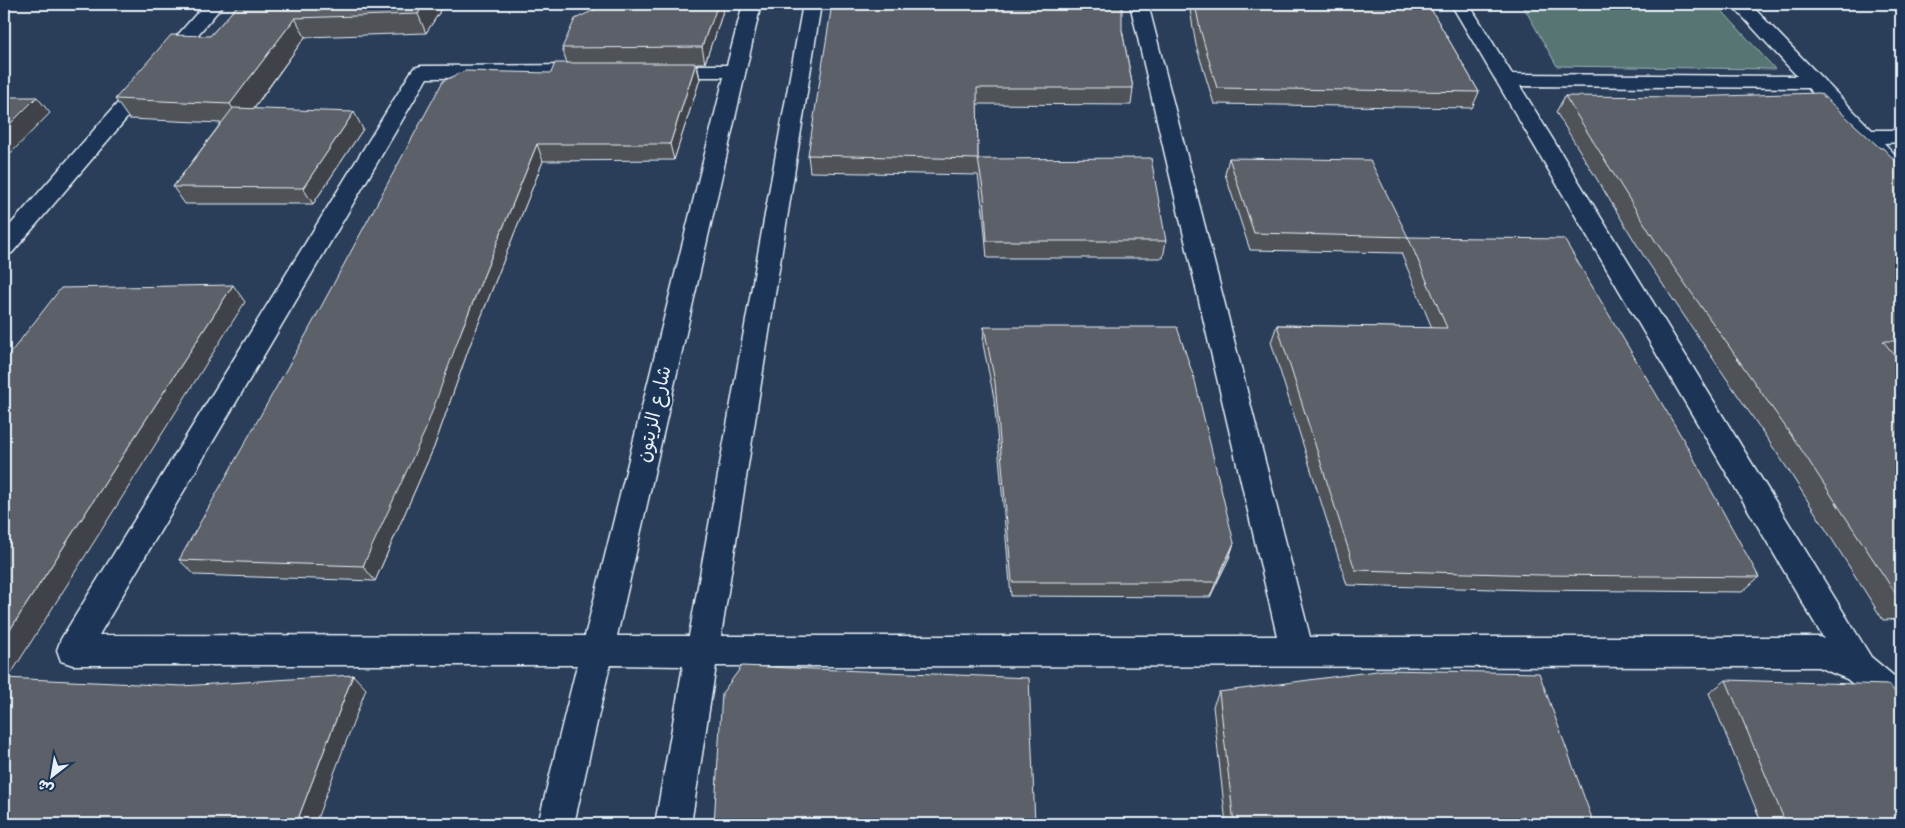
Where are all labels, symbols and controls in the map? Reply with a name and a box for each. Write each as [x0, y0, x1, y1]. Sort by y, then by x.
street label: شارع الزيتون [632, 364, 678, 465]
north arrow [28, 750, 78, 800]
text: ش [35, 775, 57, 798]

